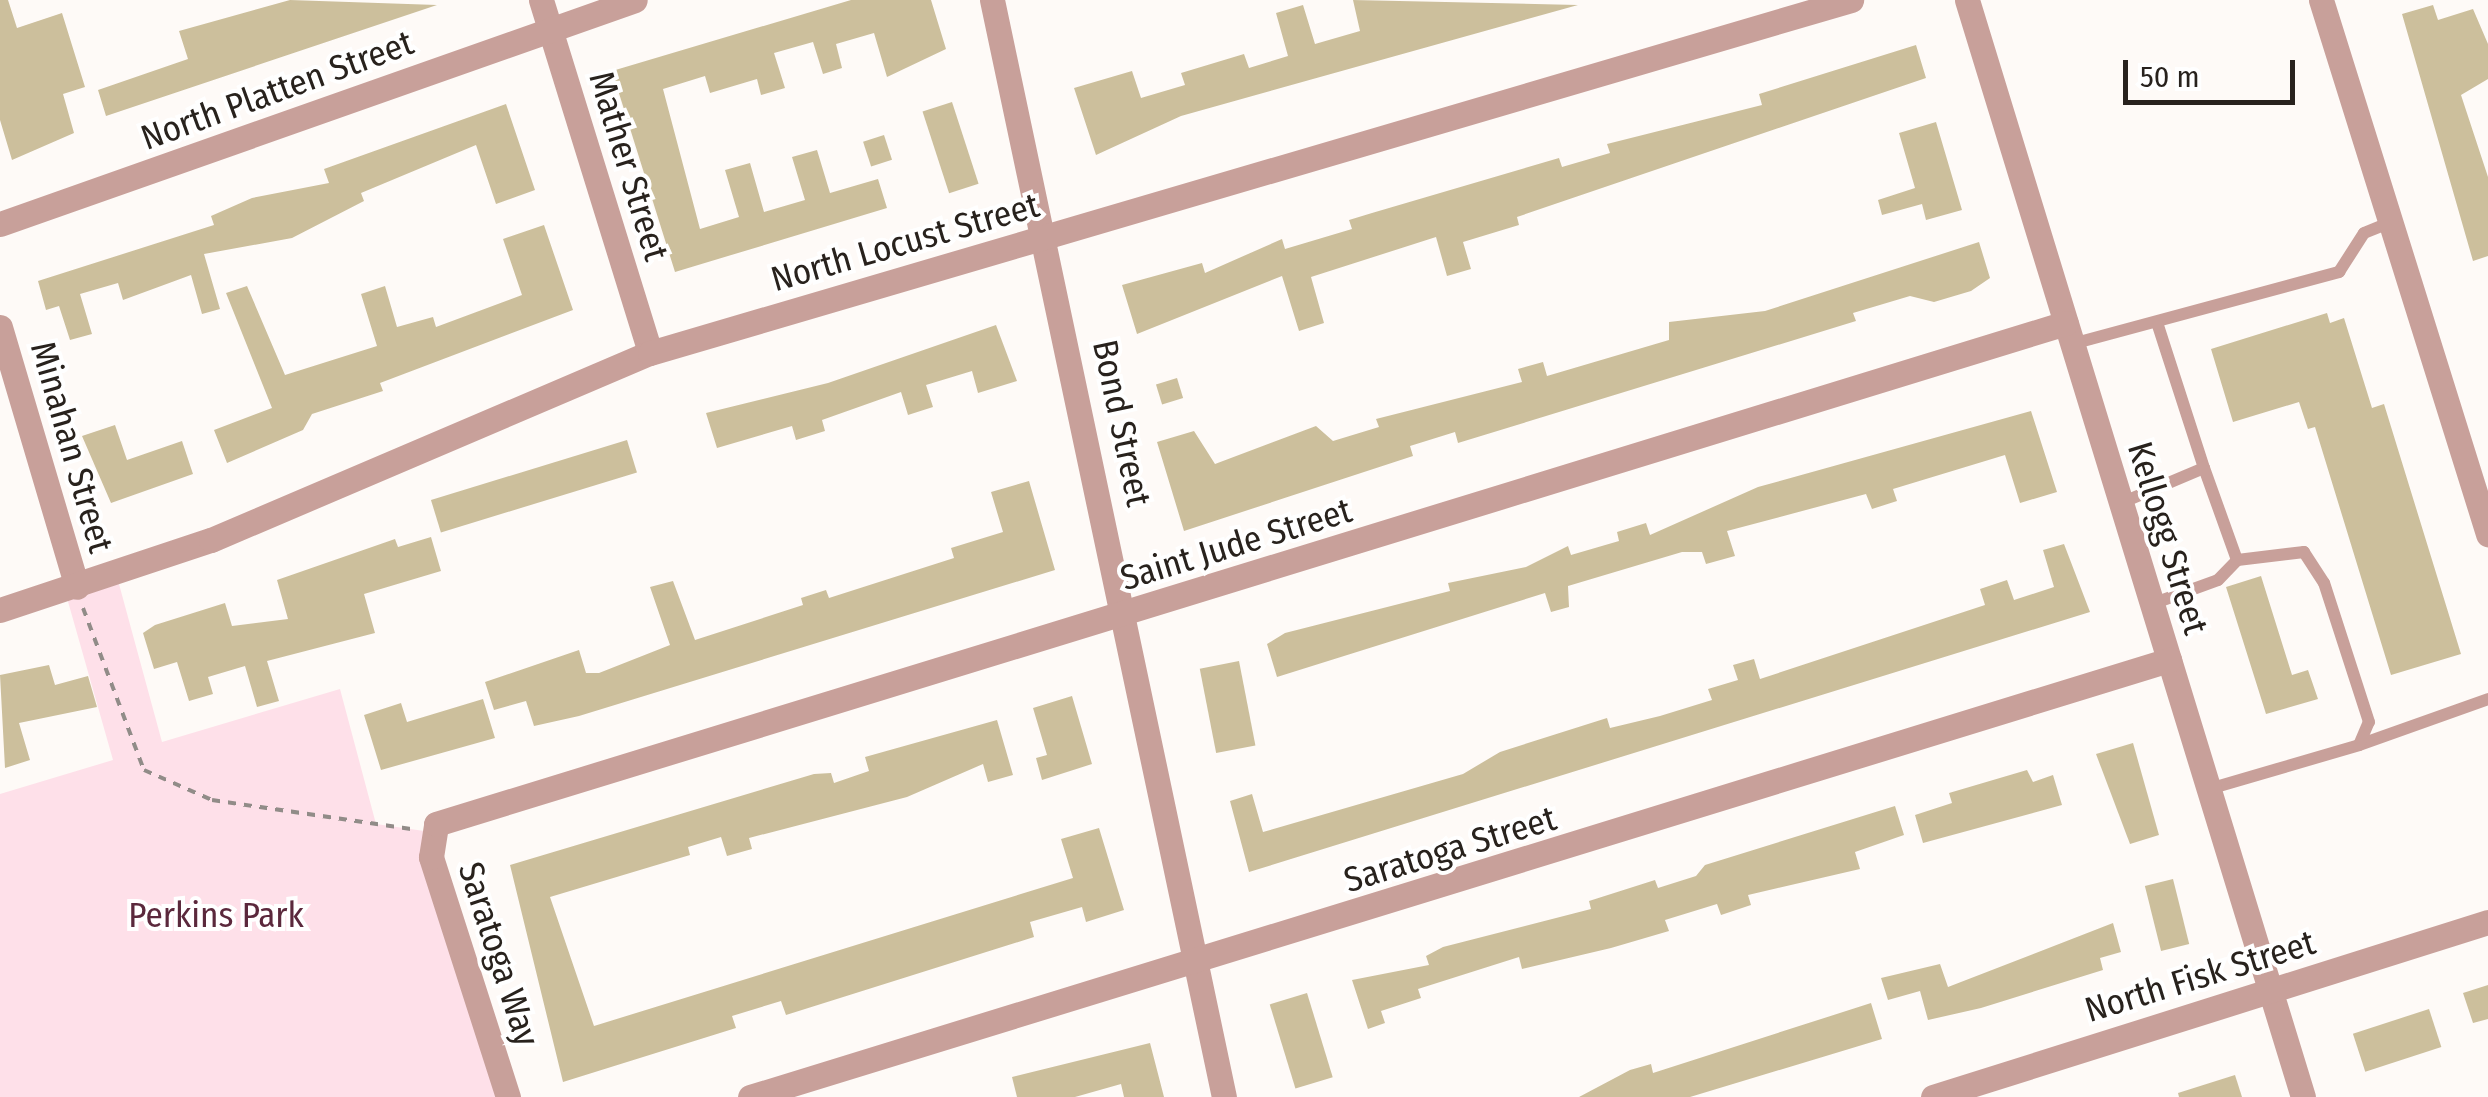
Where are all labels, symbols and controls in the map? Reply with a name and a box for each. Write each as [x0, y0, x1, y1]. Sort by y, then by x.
street label: North Platten Street [135, 21, 419, 159]
scale bar [2128, 40, 2300, 102]
text: 50 m [2140, 59, 2200, 95]
street label: Mather Street [580, 66, 678, 266]
street label: North Locust Street [766, 184, 1044, 300]
street label: Bond Street [1084, 336, 1160, 510]
street label: Minahan Street [22, 337, 122, 557]
street label: Kellogg Street [2119, 437, 2217, 639]
street label: Saint Jude Street [1115, 489, 1357, 599]
street label: Saratoga Street [1339, 797, 1561, 901]
street label: Saratoga Way [450, 857, 548, 1051]
park label: Perkins Park [128, 894, 304, 936]
street label: North Fisk Street [2080, 921, 2320, 1031]

